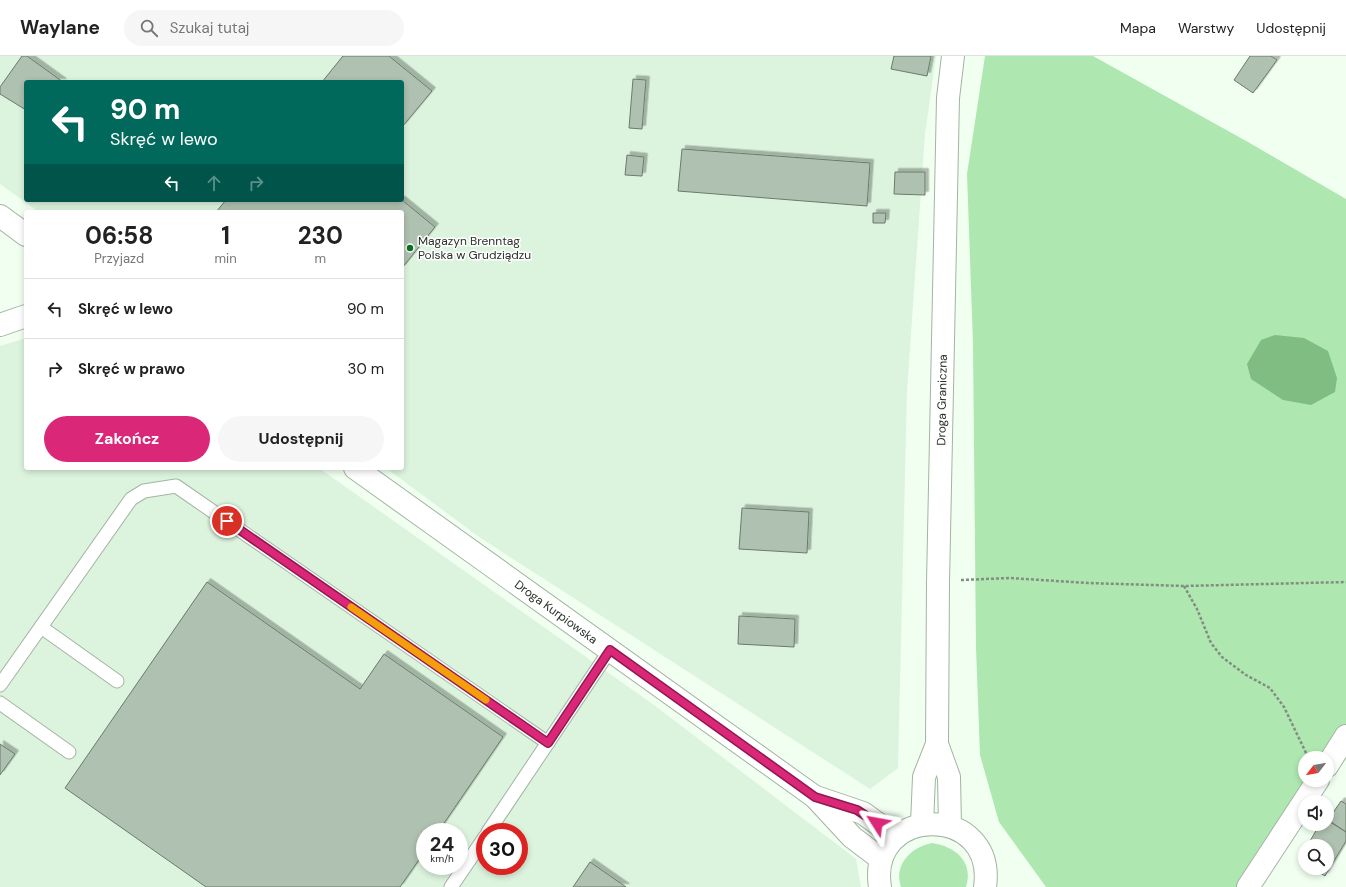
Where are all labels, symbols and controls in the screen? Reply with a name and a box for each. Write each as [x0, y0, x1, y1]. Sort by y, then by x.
search box [124, 10, 404, 46]
text: Waylane [20, 15, 100, 40]
icon: search [138, 17, 160, 39]
text: Szukaj tutaj [170, 18, 249, 38]
text: Mapa [1120, 19, 1156, 37]
text: Warstwy [1178, 19, 1234, 37]
text: Udostępnij [1256, 19, 1326, 37]
text: 90 m [110, 91, 180, 128]
icon: left [44, 96, 96, 148]
text: Skręć w lewo [110, 127, 218, 151]
icon: left [161, 172, 183, 194]
icon: ahead [203, 172, 225, 194]
icon: right [245, 172, 267, 194]
text: 06:58 [85, 220, 153, 251]
text: 1 [221, 220, 230, 251]
text: 230 [298, 220, 343, 251]
place label: Magazyn Brenntag Polska w Grudziądzu [418, 233, 531, 263]
marker: Magazyn Brenntag Polska w Grudziądzu [405, 243, 415, 253]
text: Przyjazd [94, 250, 144, 267]
text: min [214, 250, 237, 267]
text: m [315, 250, 326, 267]
icon: left [44, 298, 66, 320]
text: Skręć w lewo [78, 299, 173, 319]
text: 90 m [347, 299, 384, 319]
street label: Droga Graniczna [933, 354, 951, 446]
icon: right [44, 358, 66, 380]
text: Skręć w prawo [78, 359, 185, 379]
text: 30 m [348, 359, 384, 379]
button: Zakończ [44, 416, 210, 462]
button: Udostępnij [218, 416, 384, 462]
pin [210, 504, 244, 538]
icon: arrive [216, 510, 238, 532]
street label: Droga Kurpiowska [511, 576, 601, 648]
north arrow [1298, 751, 1334, 787]
map controls [1298, 751, 1334, 875]
button: sound [1298, 795, 1334, 831]
position arrow [856, 802, 898, 844]
speed limit sign: 30 [476, 823, 528, 875]
text: 24 [430, 831, 454, 857]
button: search [1298, 839, 1334, 875]
text: km/h [430, 852, 454, 865]

